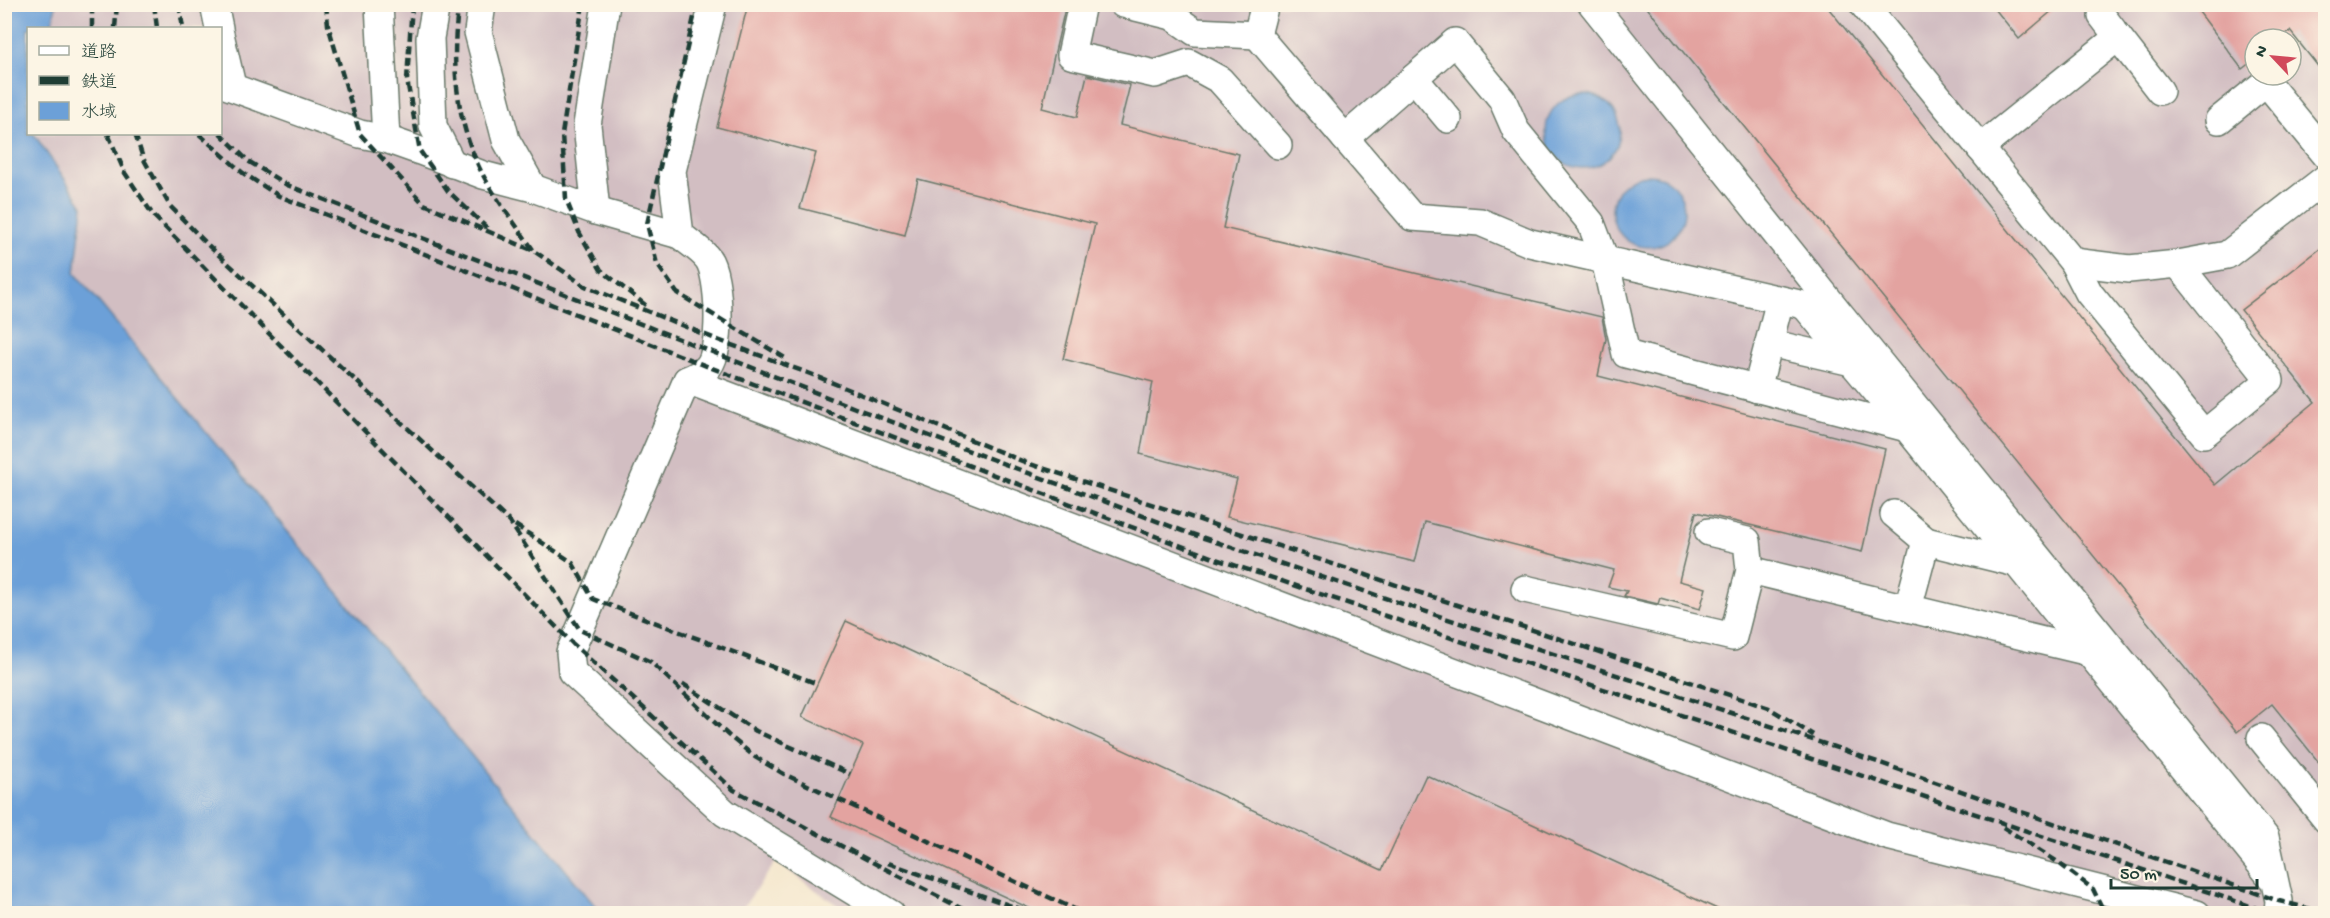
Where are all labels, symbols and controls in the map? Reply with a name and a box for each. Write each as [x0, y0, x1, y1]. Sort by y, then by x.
legend [27, 27, 222, 135]
north arrow [2243, 27, 2303, 87]
text: 道路 [81, 42, 117, 64]
text: N [2252, 43, 2274, 61]
text: 鉄道 [81, 72, 117, 94]
text: 水域 [81, 102, 117, 124]
scale bar [2111, 852, 2256, 890]
text: 50 m [2120, 865, 2157, 886]

